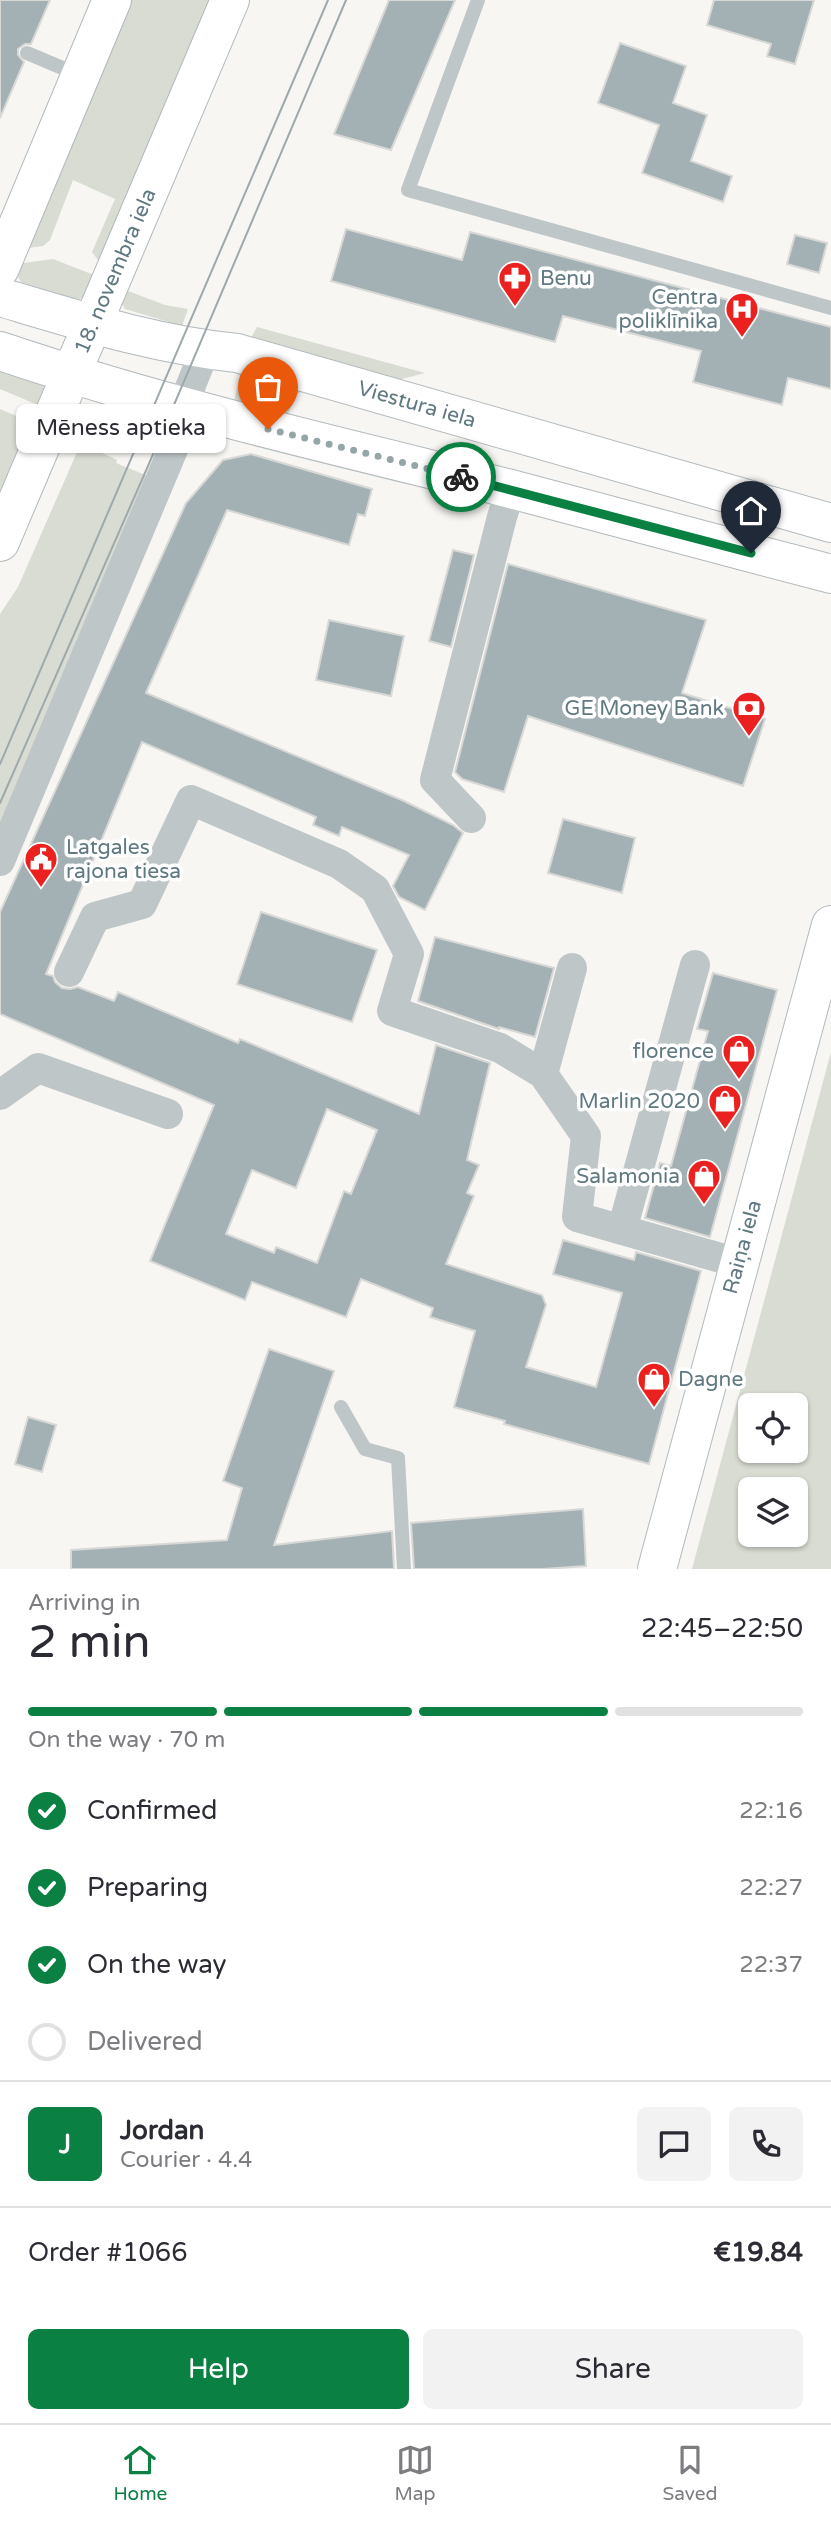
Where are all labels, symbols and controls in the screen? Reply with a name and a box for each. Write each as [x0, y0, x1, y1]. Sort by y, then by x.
street label: 18. novembra iela [69, 185, 162, 358]
pharmacy icon: Benu [496, 259, 534, 308]
place label: Benu [540, 266, 592, 291]
place label: Centra poliklīnika [619, 285, 718, 334]
hospital icon: Centra poliklīnika [723, 290, 761, 339]
pin [238, 357, 298, 429]
icon: bag [249, 368, 287, 406]
street label: Viestura iela [355, 376, 479, 433]
callout: Mēness aptieka [16, 404, 226, 453]
text: Mēness aptieka [36, 414, 206, 442]
courier [426, 442, 496, 512]
icon: bike [442, 458, 480, 496]
pin [721, 481, 781, 553]
icon: home [732, 492, 770, 530]
bank icon: GE Money Bank [730, 689, 768, 738]
place label: GE Money Bank [565, 696, 724, 721]
place label: Latgales rajona tiesa [66, 835, 181, 884]
public building icon: Latgales rajona tiesa [22, 840, 60, 889]
shop icon: florence [720, 1032, 758, 1081]
place label: florence [632, 1039, 714, 1064]
shop icon: Marlin 2020 [706, 1082, 744, 1131]
place label: Marlin 2020 [578, 1089, 700, 1114]
shop icon: Salamonia [685, 1157, 723, 1206]
place label: Salamonia [576, 1164, 680, 1189]
street label: Raiņa iela [718, 1197, 767, 1297]
shop icon: Dagne [635, 1360, 673, 1409]
place label: Dagne [678, 1367, 743, 1392]
map controls [738, 1393, 808, 1547]
button: locate [738, 1393, 808, 1463]
button: layers [738, 1477, 808, 1547]
text: Arriving in [28, 1589, 141, 1617]
text: 22:45–22:50 [641, 1613, 803, 1644]
text: 2 min [28, 1615, 151, 1670]
text: On the way · 70 m [28, 1726, 225, 1754]
icon: check [28, 1792, 66, 1830]
text: Confirmed [87, 1795, 217, 1826]
text: 22:16 [739, 1797, 803, 1825]
icon: check [28, 1869, 66, 1907]
text: Preparing [87, 1872, 208, 1903]
text: 22:27 [739, 1874, 803, 1902]
icon: check [28, 1946, 66, 1984]
text: On the way [87, 1949, 227, 1980]
text: 22:37 [739, 1951, 803, 1979]
text: Delivered [87, 2026, 203, 2057]
button: chat [637, 2107, 711, 2181]
button: phone [729, 2107, 803, 2181]
text: Jordan [120, 2115, 204, 2146]
text: J [59, 2129, 71, 2160]
text: Courier · 4.4 [120, 2146, 252, 2174]
text: Order #1066 [28, 2237, 188, 2268]
text: €19.84 [713, 2237, 803, 2268]
button: Help [28, 2329, 409, 2409]
button: Share [423, 2329, 803, 2409]
tab: Home [114, 2441, 167, 2505]
tab: Map [394, 2441, 435, 2505]
tab: Saved [663, 2441, 717, 2505]

